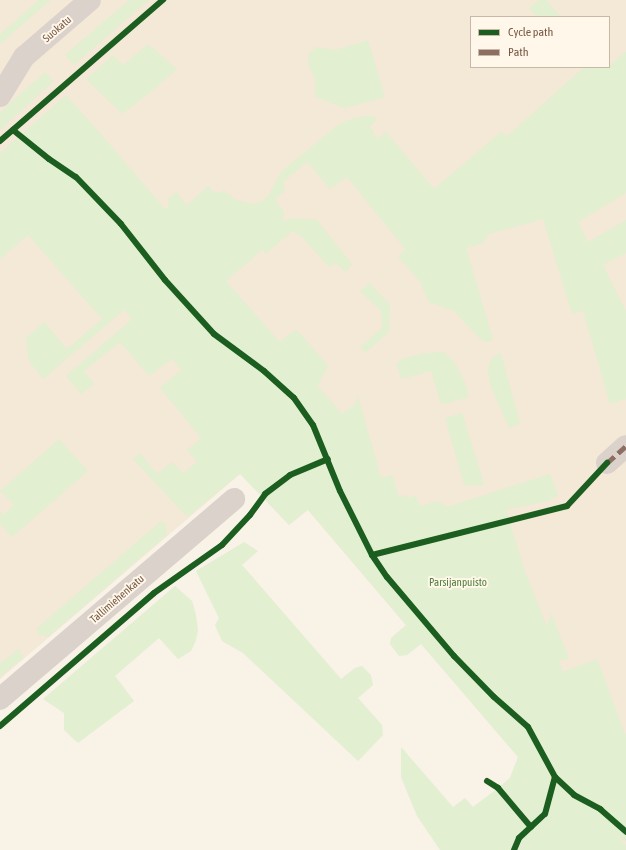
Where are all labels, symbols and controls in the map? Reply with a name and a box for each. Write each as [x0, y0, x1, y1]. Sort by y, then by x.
street label: Suokatu [40, 13, 74, 45]
legend [470, 16, 610, 68]
text: Cycle path [508, 25, 553, 39]
text: Path [508, 45, 529, 59]
street label: Tallimiehenkatu [87, 572, 147, 626]
park label: Parsijanpuisto [429, 575, 487, 589]

